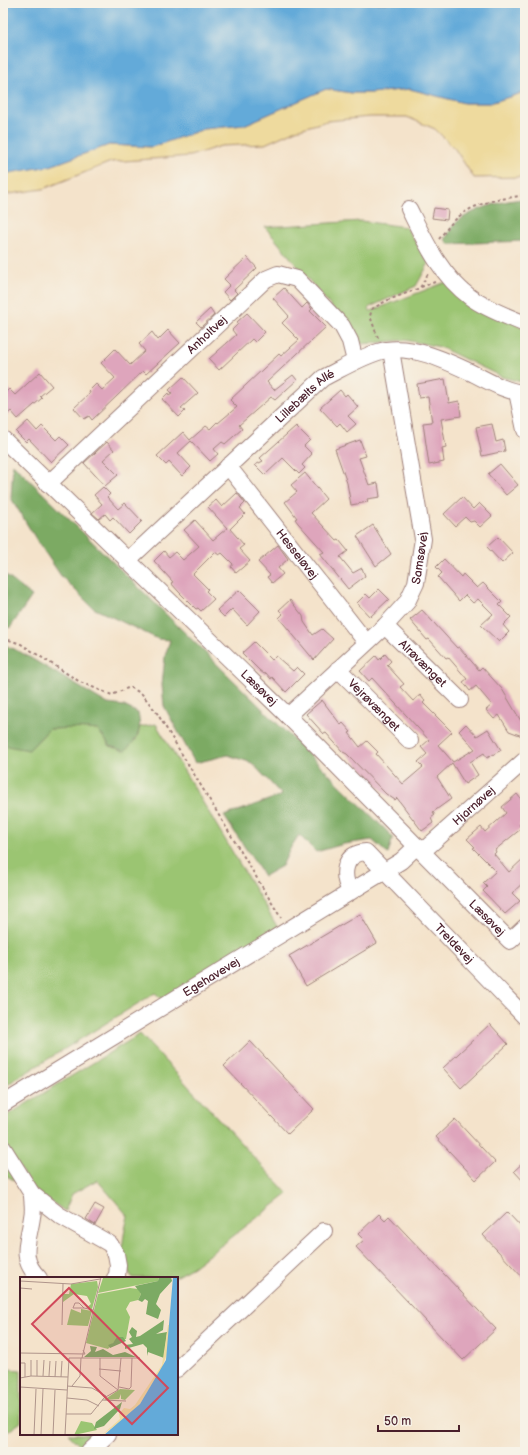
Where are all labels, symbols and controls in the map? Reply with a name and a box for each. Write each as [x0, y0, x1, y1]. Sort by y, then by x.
street label: Anholtvej [184, 312, 230, 357]
street label: Lillebælts Allé [273, 366, 337, 426]
street label: Hesseløvej [272, 526, 321, 583]
street label: Samsøvej [409, 531, 431, 585]
street label: Alrøvænget [395, 637, 450, 691]
street label: Læsøvej [237, 667, 280, 709]
street label: Vejrøvænget [344, 676, 403, 735]
street label: Hjarnøvej [450, 783, 499, 829]
street label: Læsøvej [466, 897, 508, 940]
street label: Treldevej [431, 921, 477, 967]
street label: Egehavevej [180, 954, 243, 1000]
inset map [20, 1277, 178, 1435]
scale bar [378, 1407, 459, 1433]
text: 50 m [384, 1414, 411, 1429]

